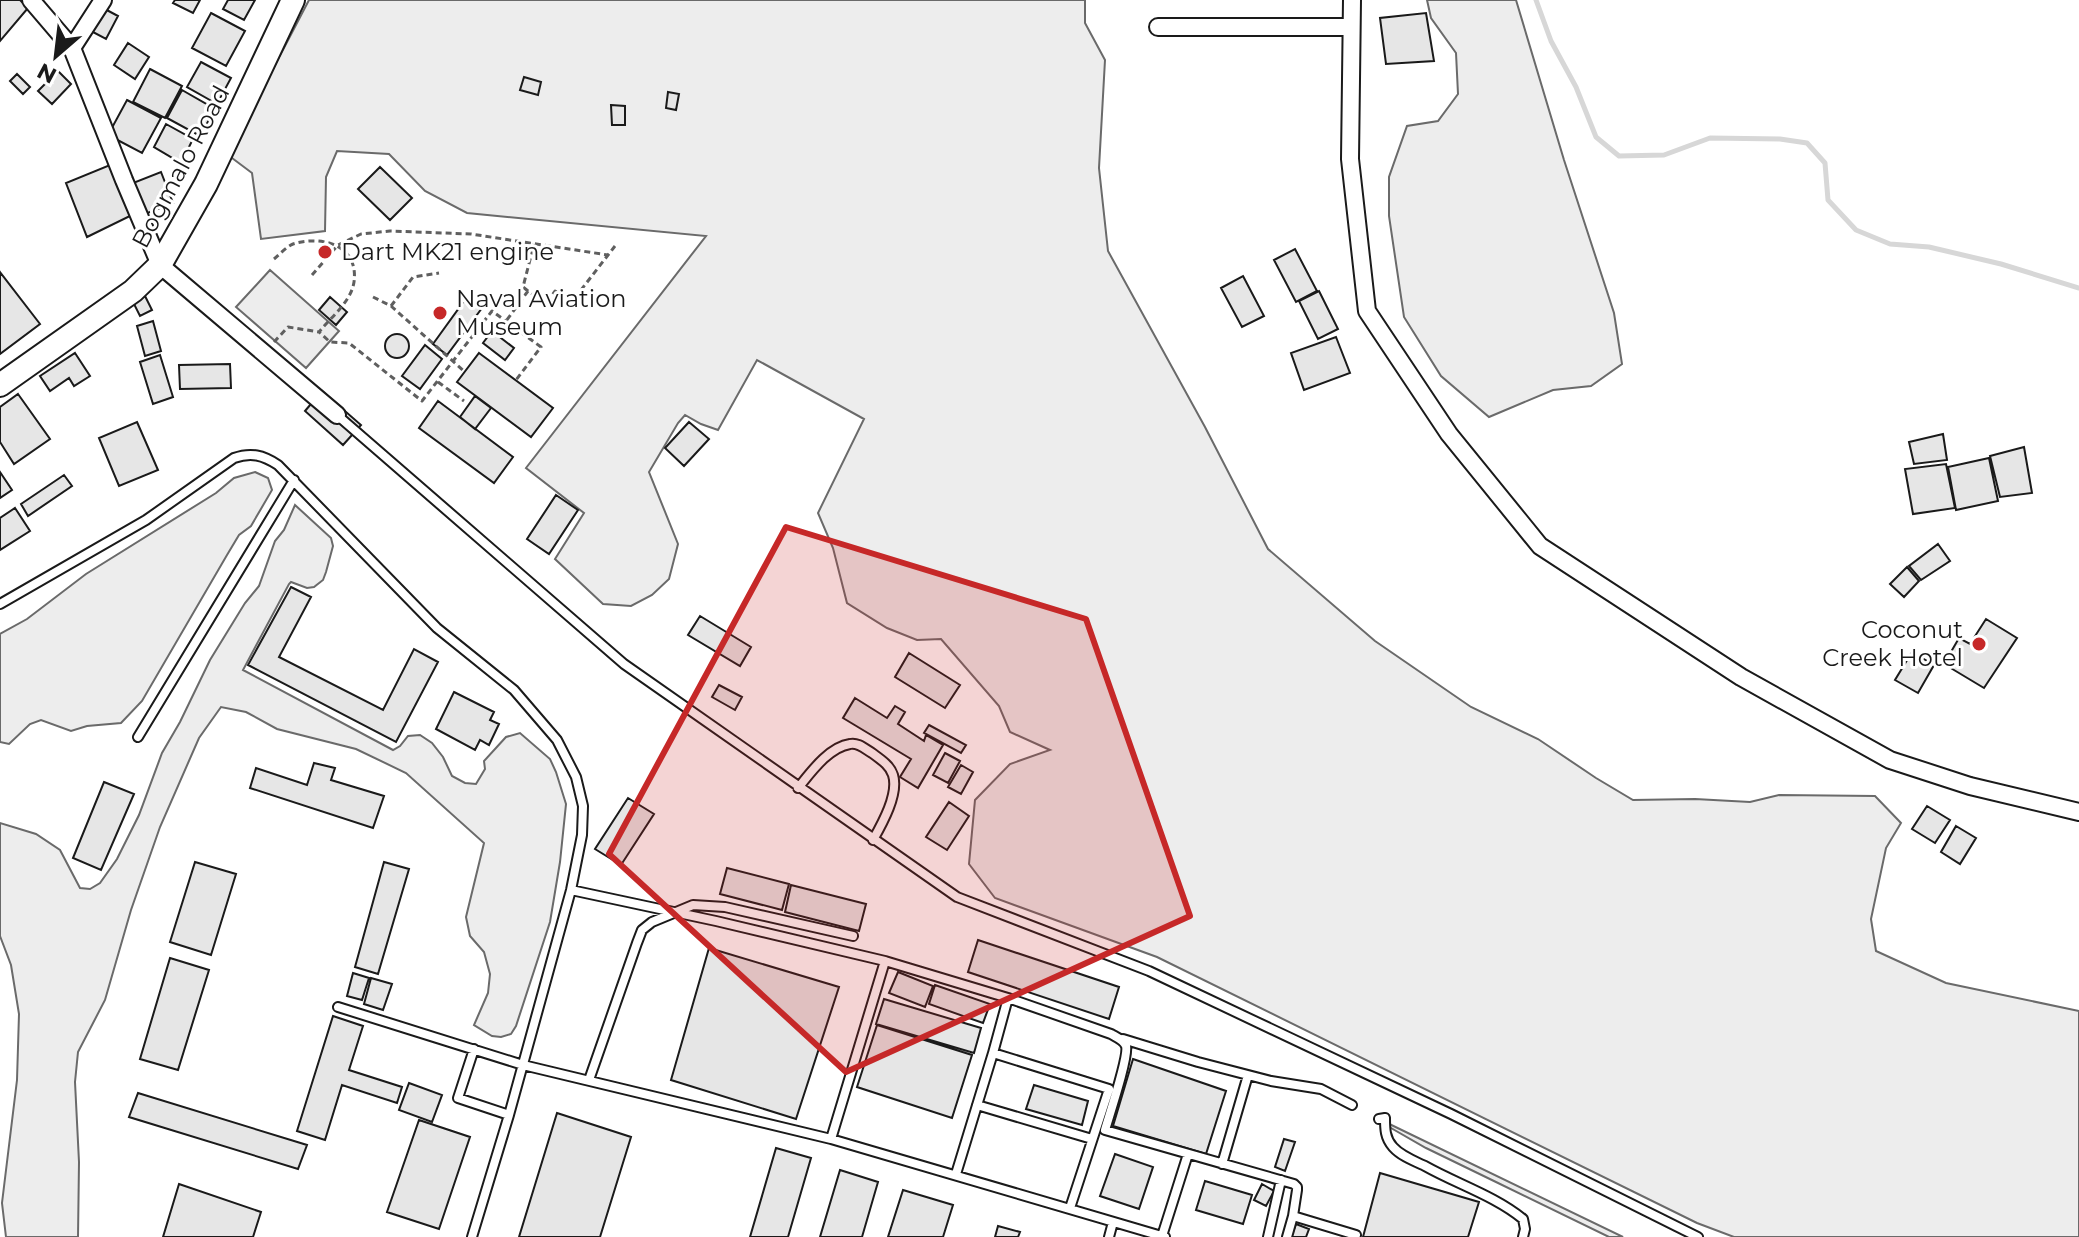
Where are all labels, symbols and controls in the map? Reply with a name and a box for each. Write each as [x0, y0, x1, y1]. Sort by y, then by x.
north arrow [16, 16, 96, 96]
text: N [33, 57, 61, 89]
street label: Bogmalo Road [126, 81, 236, 253]
place label: Dart MK21 engine [341, 237, 554, 266]
marker: Dart MK21 engine [316, 243, 334, 261]
place label: Naval Aviation Museum [456, 284, 627, 341]
marker: Naval Aviation Museum [431, 304, 449, 322]
place label: Coconut Creek Hotel [1822, 615, 1963, 672]
marker: Coconut Creek Hotel [1970, 635, 1988, 653]

